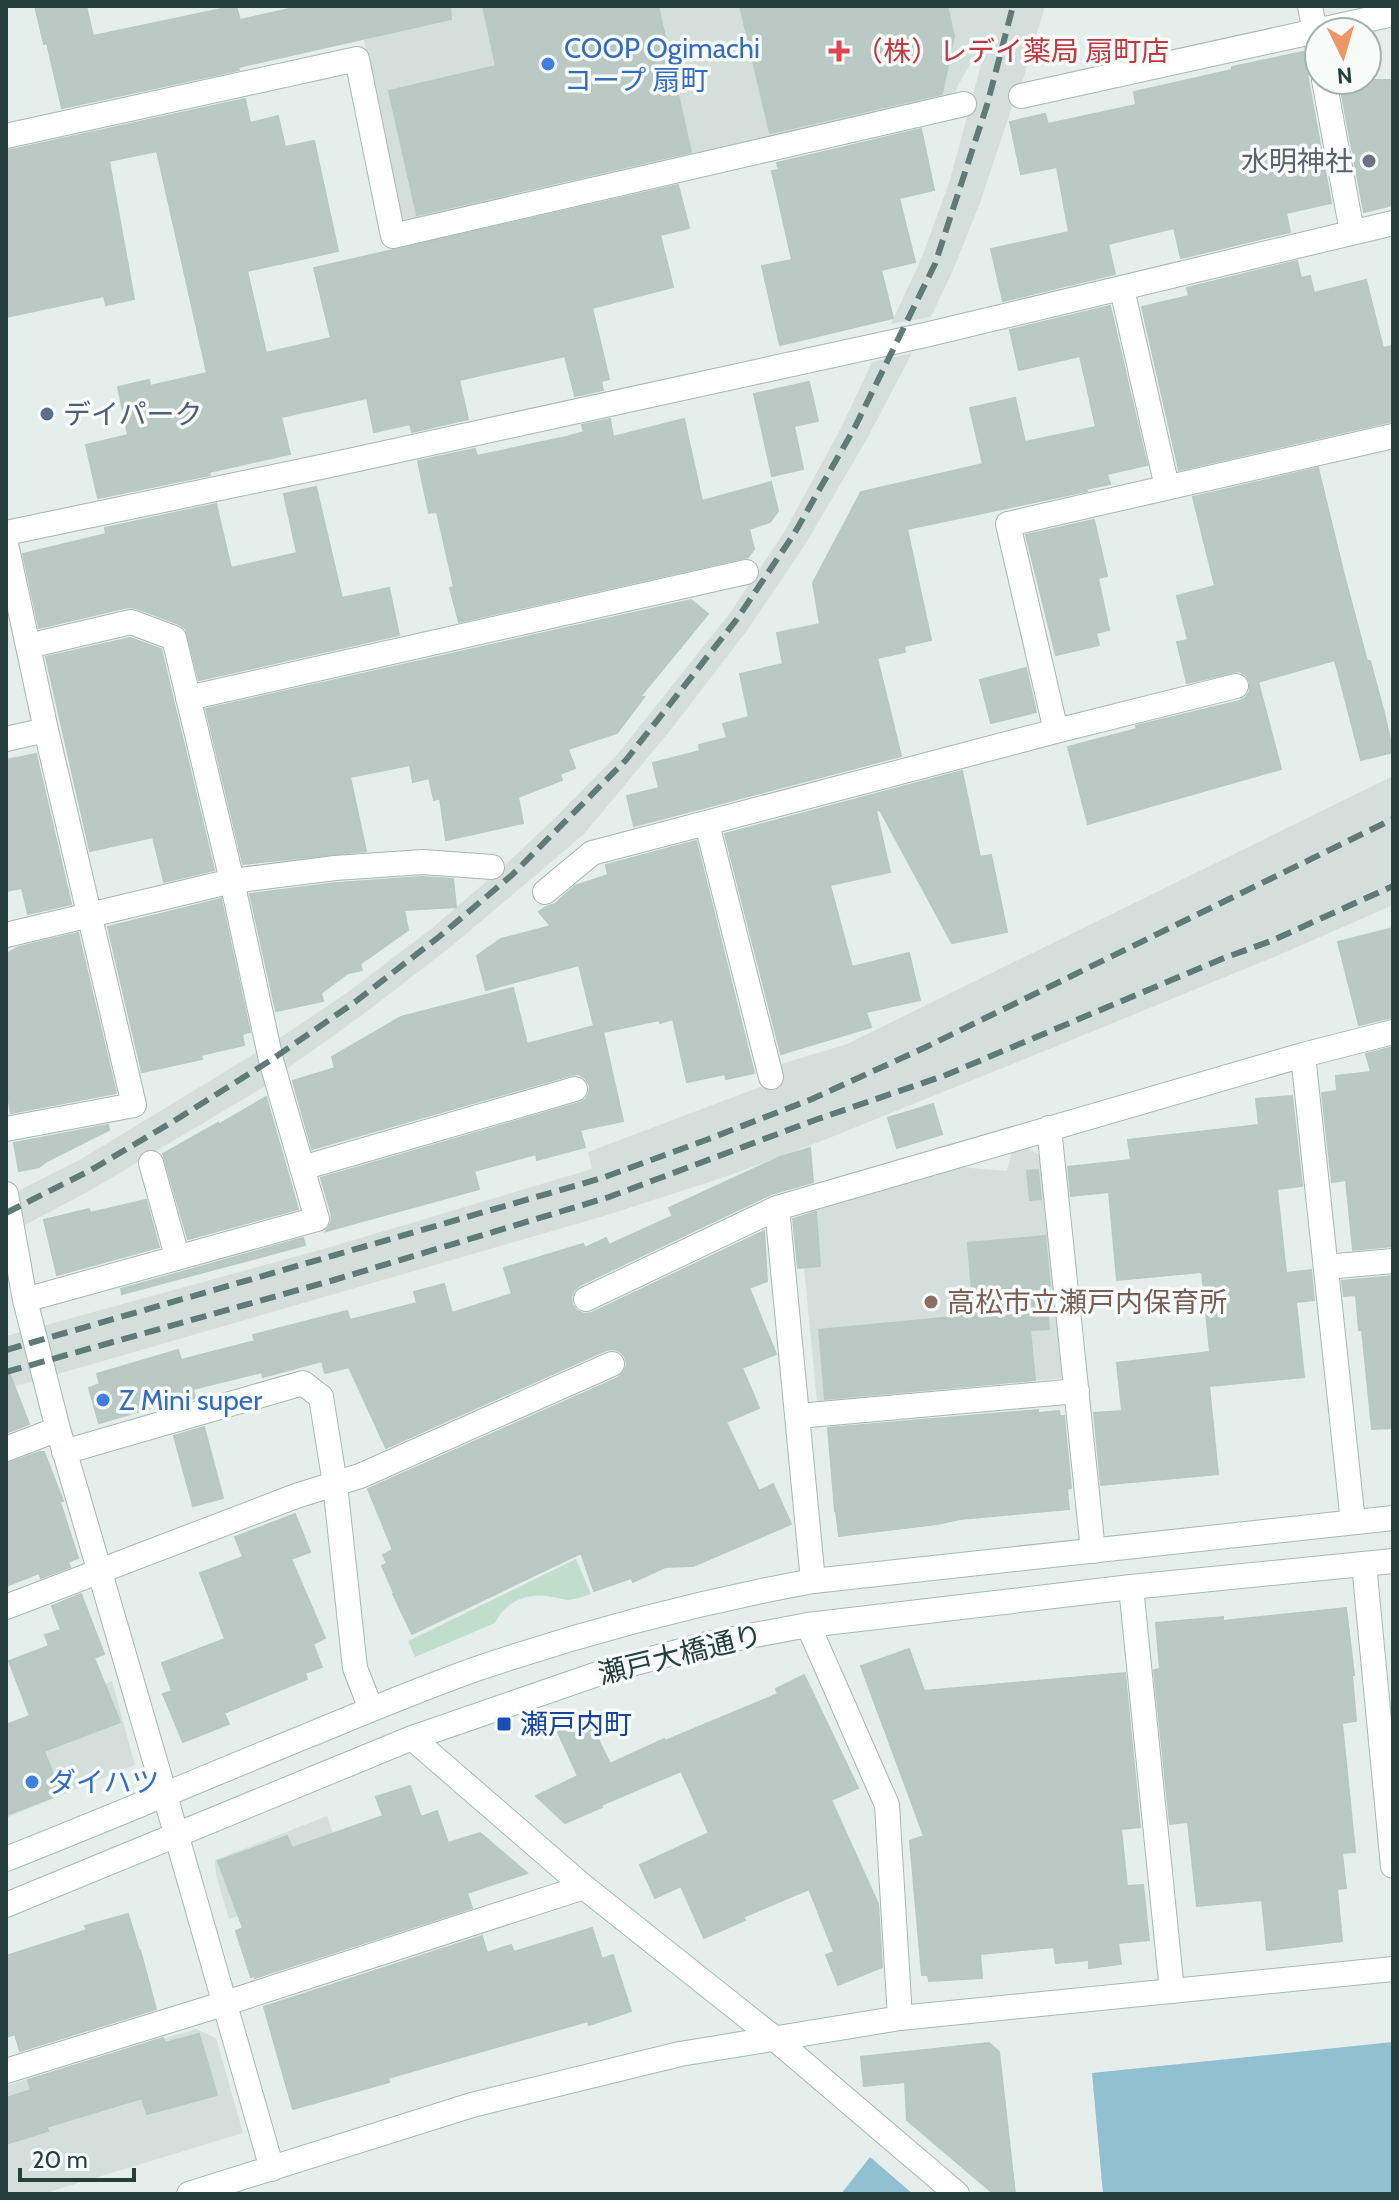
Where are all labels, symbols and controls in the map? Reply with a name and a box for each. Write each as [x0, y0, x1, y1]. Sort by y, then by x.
north arrow [1303, 16, 1383, 96]
place label: COOP Ogimachi コープ 扇町 [564, 31, 760, 97]
place label: （株）レデイ薬局 扇町店 [855, 34, 1169, 68]
marker: （株）レデイ薬局 扇町店 [830, 42, 848, 60]
marker: COOP Ogimachi コープ 扇町 [539, 55, 557, 73]
text: N [1336, 61, 1354, 90]
place label: 水明神社 [1241, 144, 1353, 178]
marker: 水明神社 [1360, 152, 1378, 170]
place label: デイパーク [63, 397, 202, 431]
marker: デイパーク [38, 405, 56, 423]
place label: 高松市立瀬戸内保育所 [947, 1285, 1227, 1319]
marker: 高松市立瀬戸内保育所 [922, 1293, 940, 1311]
place label: Z Mini super [119, 1383, 262, 1417]
marker: Z Mini super [94, 1391, 112, 1409]
street label: 瀬戸大橋通り [594, 1617, 766, 1691]
place label: 瀬戸内町 [520, 1707, 632, 1741]
marker: 瀬戸内町 [495, 1715, 513, 1733]
place label: ダイハツ [48, 1765, 159, 1799]
marker: ダイハツ [23, 1773, 41, 1791]
scale bar [20, 2132, 134, 2182]
text: 20 m [32, 2145, 88, 2174]

